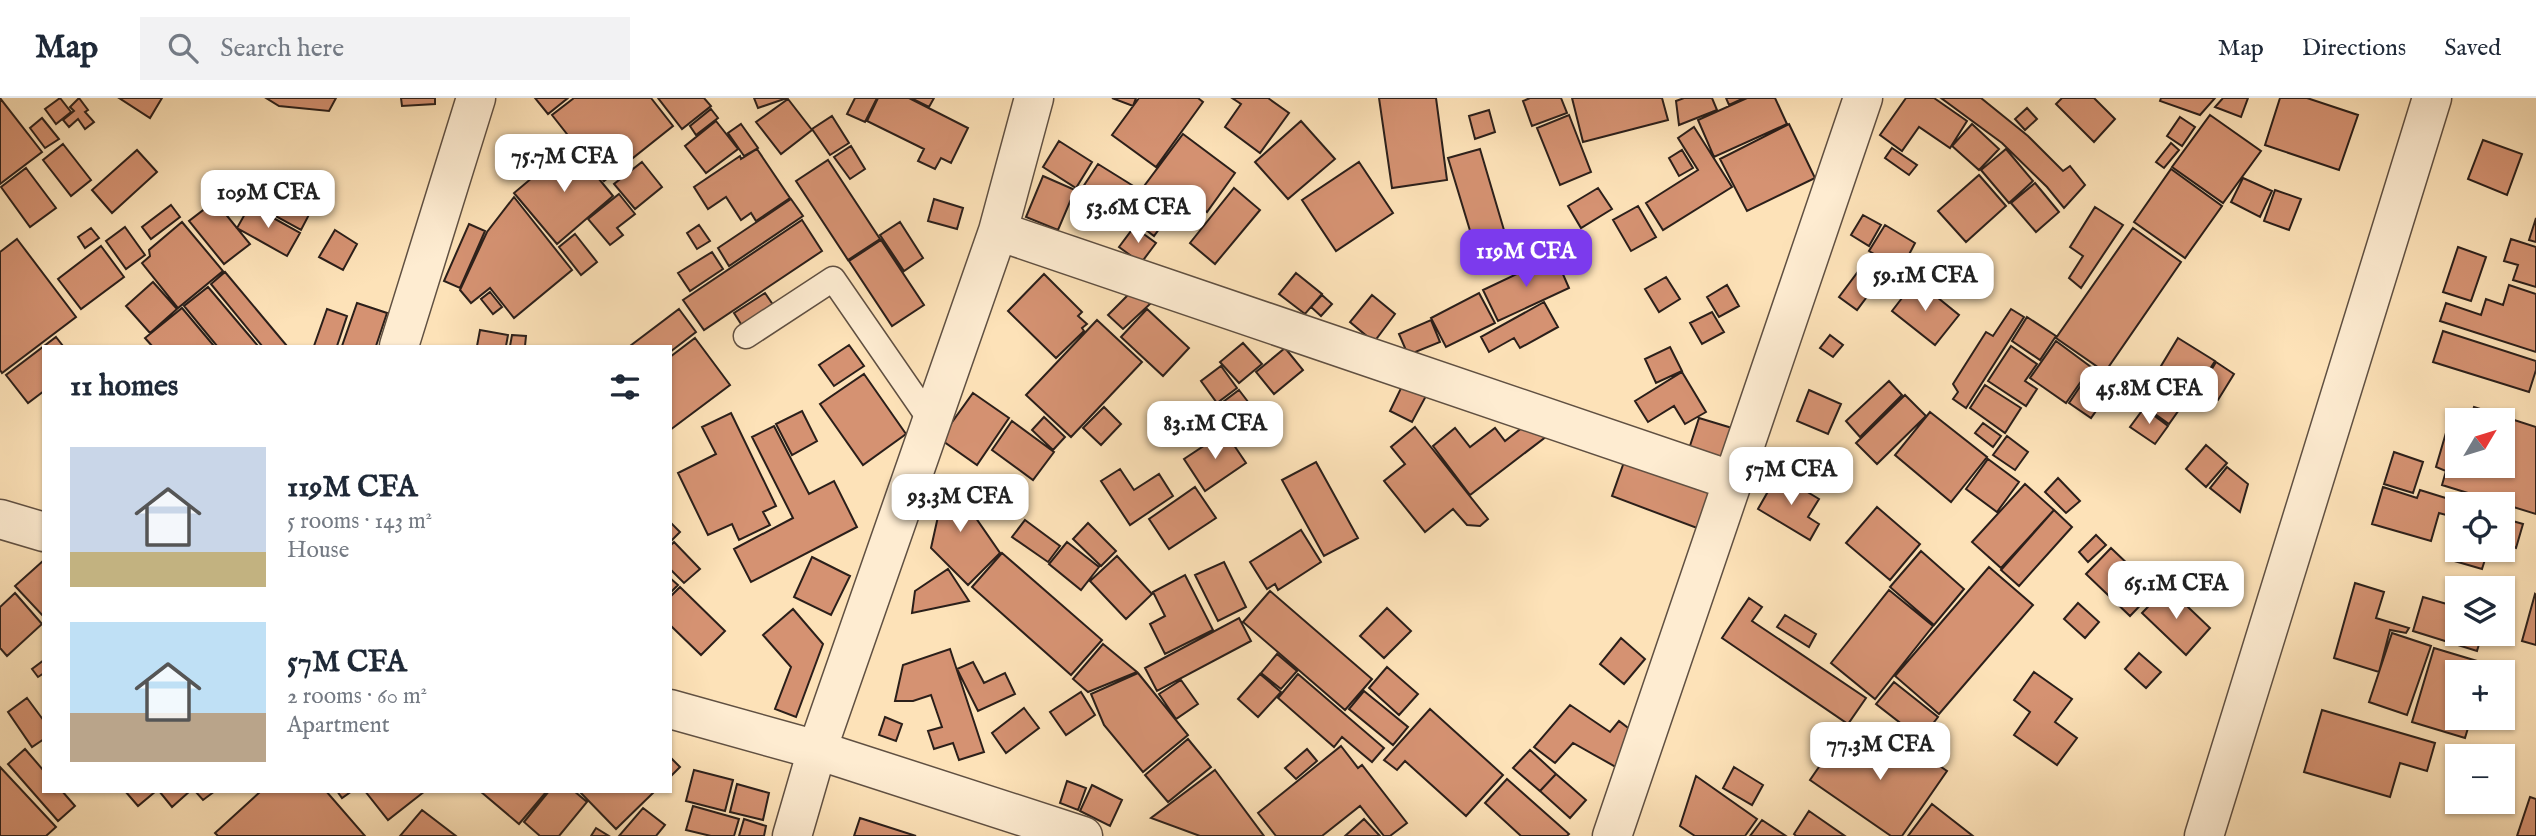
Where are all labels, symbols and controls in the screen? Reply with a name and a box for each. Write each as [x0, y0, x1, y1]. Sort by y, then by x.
search box [140, 17, 630, 80]
text: Map [35, 27, 98, 69]
icon: search [164, 29, 202, 67]
text: Search here [220, 32, 344, 65]
text: Map [2218, 33, 2264, 64]
text: Directions [2302, 33, 2406, 64]
text: Saved [2444, 33, 2501, 64]
pin: 75.7M CFA [484, 134, 644, 194]
text: 75.7M CFA [511, 142, 617, 171]
pin: 109M CFA [196, 170, 340, 230]
text: 109M CFA [217, 178, 319, 207]
pin: 53.6M CFA [1058, 186, 1218, 245]
text: 53.6M CFA [1086, 193, 1190, 222]
pin: 119M CFA [1454, 230, 1598, 289]
text: 119M CFA [1476, 237, 1576, 266]
pin: 59.1M CFA [1845, 254, 2005, 313]
text: 59.1M CFA [1873, 261, 1977, 290]
pin: 45.8M CFA [2069, 366, 2229, 426]
text: 11 homes [70, 368, 178, 406]
icon: filters [606, 368, 644, 406]
text: 45.8M CFA [2096, 374, 2202, 403]
pin: 83.1M CFA [1135, 402, 1295, 461]
north arrow [2445, 408, 2515, 478]
map controls [2445, 408, 2515, 814]
text: 83.1M CFA [1163, 409, 1267, 438]
pin: 57M CFA [1726, 448, 1856, 507]
text: 57M CFA [1745, 455, 1837, 484]
text: 119M CFA [287, 469, 417, 507]
pin: 93.3M CFA [880, 474, 1040, 534]
icon: home [126, 475, 210, 559]
text: 93.3M CFA [908, 482, 1012, 511]
button: locate [2445, 492, 2515, 562]
text: 5 rooms · 143 m² [287, 507, 432, 536]
text: House [287, 536, 349, 565]
pin: 65.1M CFA [2096, 561, 2256, 621]
text: 65.1M CFA [2124, 569, 2228, 598]
button: layers [2445, 576, 2515, 646]
text: 57M CFA [287, 644, 407, 682]
icon: home [126, 650, 210, 734]
button: + [2445, 660, 2515, 730]
text: 2 rooms · 60 m² [287, 682, 427, 711]
text: Apartment [287, 711, 390, 740]
pin: 77.3M CFA [1800, 722, 1960, 782]
text: 77.3M CFA [1826, 730, 1934, 759]
button: − [2445, 744, 2515, 814]

